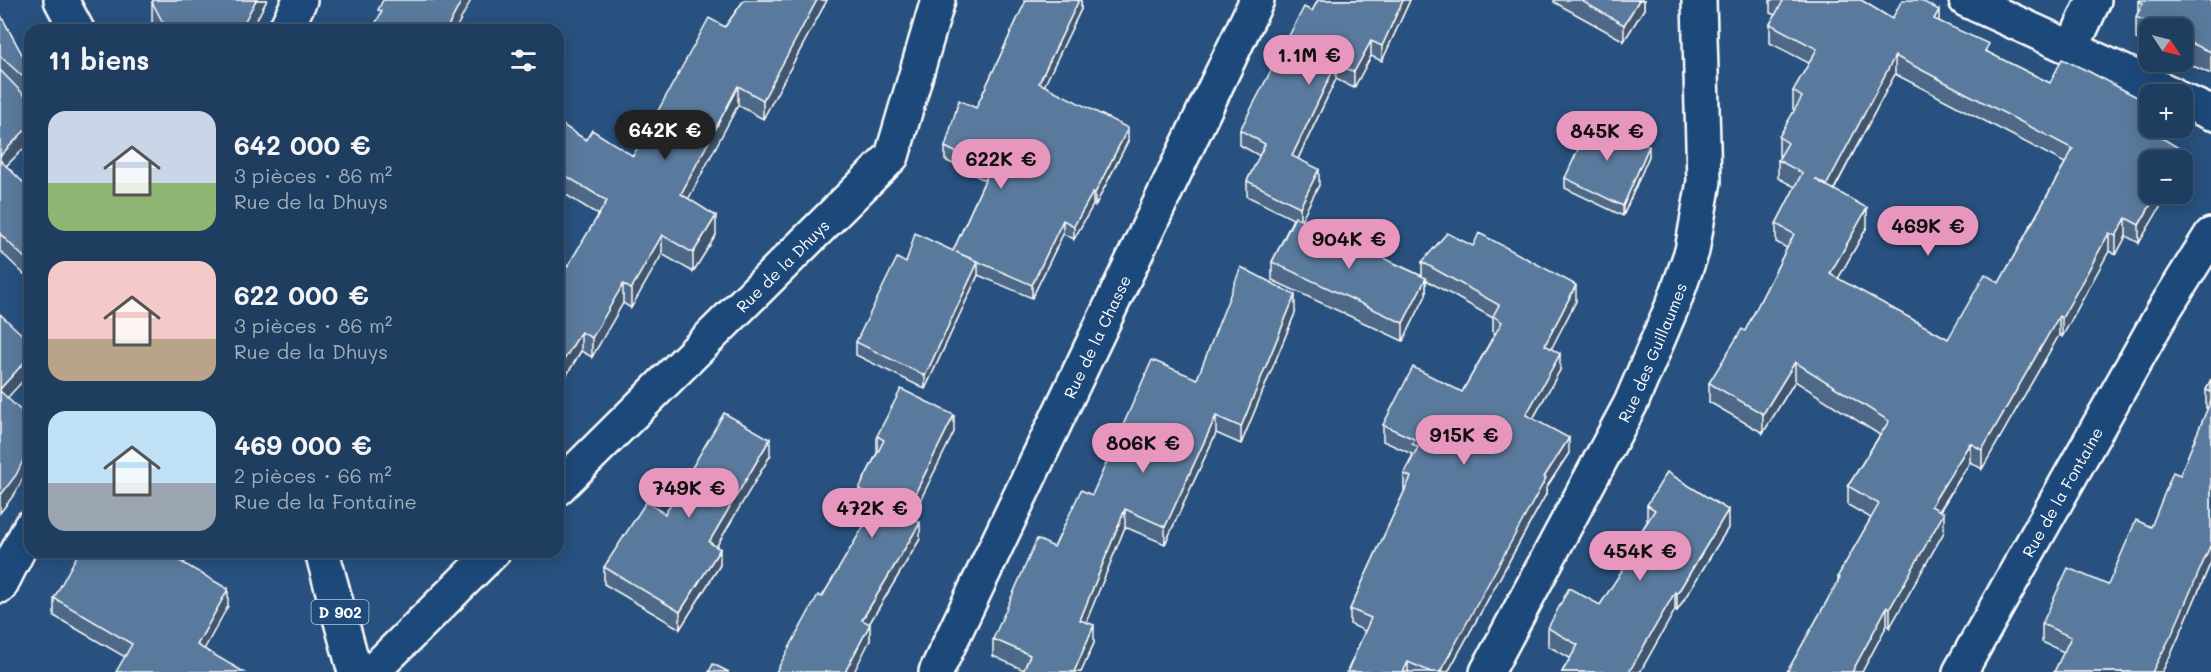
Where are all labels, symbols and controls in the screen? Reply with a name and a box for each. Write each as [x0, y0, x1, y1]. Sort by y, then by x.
north arrow [2139, 18, 2193, 72]
map controls [2139, 18, 2193, 204]
pin: 1.1M € [1260, 35, 1358, 86]
text: 1.1M € [1277, 41, 1341, 67]
text: 11 biens [48, 43, 149, 77]
icon: filters [507, 44, 540, 77]
button: + [2139, 84, 2193, 138]
pin: 642K € [616, 110, 714, 161]
pin: 845K € [1558, 111, 1656, 162]
text: 642K € [629, 116, 701, 142]
text: 845K € [1570, 117, 1644, 143]
text: 642 000 € [234, 128, 371, 162]
icon: home [96, 135, 168, 207]
pin: 622K € [952, 139, 1050, 190]
text: 622K € [965, 145, 1037, 171]
button: − [2139, 150, 2193, 204]
text: 3 pièces · 86 m² [234, 162, 392, 188]
text: Rue de la Dhuys [234, 188, 388, 214]
pin: 469K € [1879, 206, 1977, 257]
text: 469K € [1891, 212, 1965, 238]
street label: Rue de la Dhuys [731, 214, 833, 316]
pin: 904K € [1300, 219, 1398, 270]
text: 904K € [1312, 225, 1386, 251]
street label: Rue de la Chasse [1058, 271, 1135, 401]
text: 622 000 € [234, 278, 369, 312]
street label: Rue des Guillaumes [1612, 280, 1691, 426]
icon: home [96, 285, 168, 357]
text: 3 pièces · 86 m² [234, 312, 392, 338]
text: Rue de la Dhuys [234, 338, 388, 364]
pin: 915K € [1415, 415, 1513, 466]
text: 915K € [1429, 421, 1499, 447]
pin: 806K € [1094, 423, 1192, 474]
street label: Rue de la Fontaine [2017, 423, 2107, 561]
text: 469 000 € [234, 428, 372, 462]
text: 806K € [1106, 429, 1180, 455]
icon: home [96, 435, 168, 507]
text: 2 pièces · 66 m² [234, 462, 392, 488]
pin: 749K € [640, 468, 738, 519]
text: 749K € [653, 474, 725, 500]
text: Rue de la Fontaine [234, 488, 417, 514]
pin: 472K € [823, 488, 921, 539]
text: 472K € [836, 494, 908, 520]
pin: 454K € [1591, 531, 1689, 582]
text: 454K € [1603, 537, 1677, 563]
road number: D 902 [312, 600, 368, 624]

